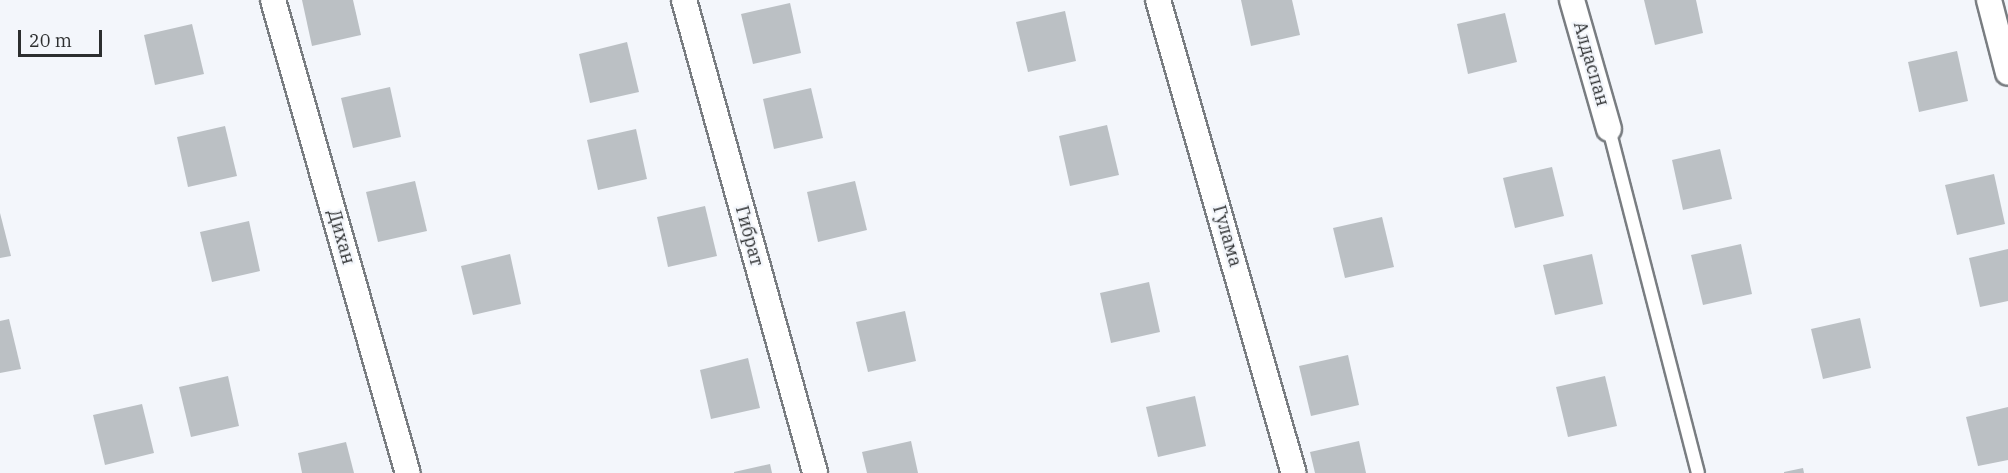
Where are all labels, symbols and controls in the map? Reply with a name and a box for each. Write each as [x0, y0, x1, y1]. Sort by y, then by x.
scale bar [21, 18, 105, 56]
street label: Алдаспан [1569, 19, 1613, 109]
text: 20 m [29, 29, 72, 52]
street label: Гибрат [731, 203, 767, 269]
street label: Гулама [1208, 203, 1246, 269]
street label: Дихан [323, 207, 359, 267]

